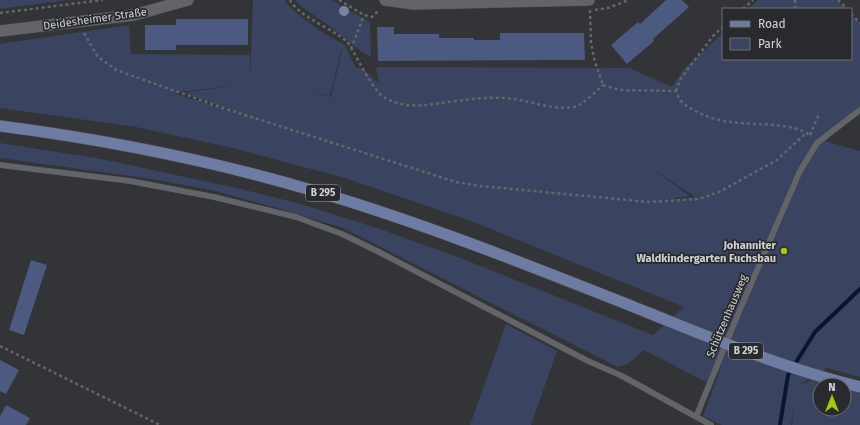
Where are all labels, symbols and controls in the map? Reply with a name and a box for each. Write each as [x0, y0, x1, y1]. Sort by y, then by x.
street label: Deidesheimer Straße [42, 5, 148, 33]
legend [722, 8, 852, 60]
text: Road [758, 17, 786, 31]
text: Park [758, 37, 782, 51]
road number: B 295 [306, 185, 340, 201]
place label: Johanniter Waldkindergarten Fuchsbau [637, 239, 777, 265]
marker: Johanniter Waldkindergarten Fuchsbau [779, 246, 789, 256]
street label: Schützenhausweg [704, 272, 750, 359]
road number: B 295 [729, 343, 763, 359]
north arrow [812, 377, 852, 417]
text: N [828, 381, 836, 394]

